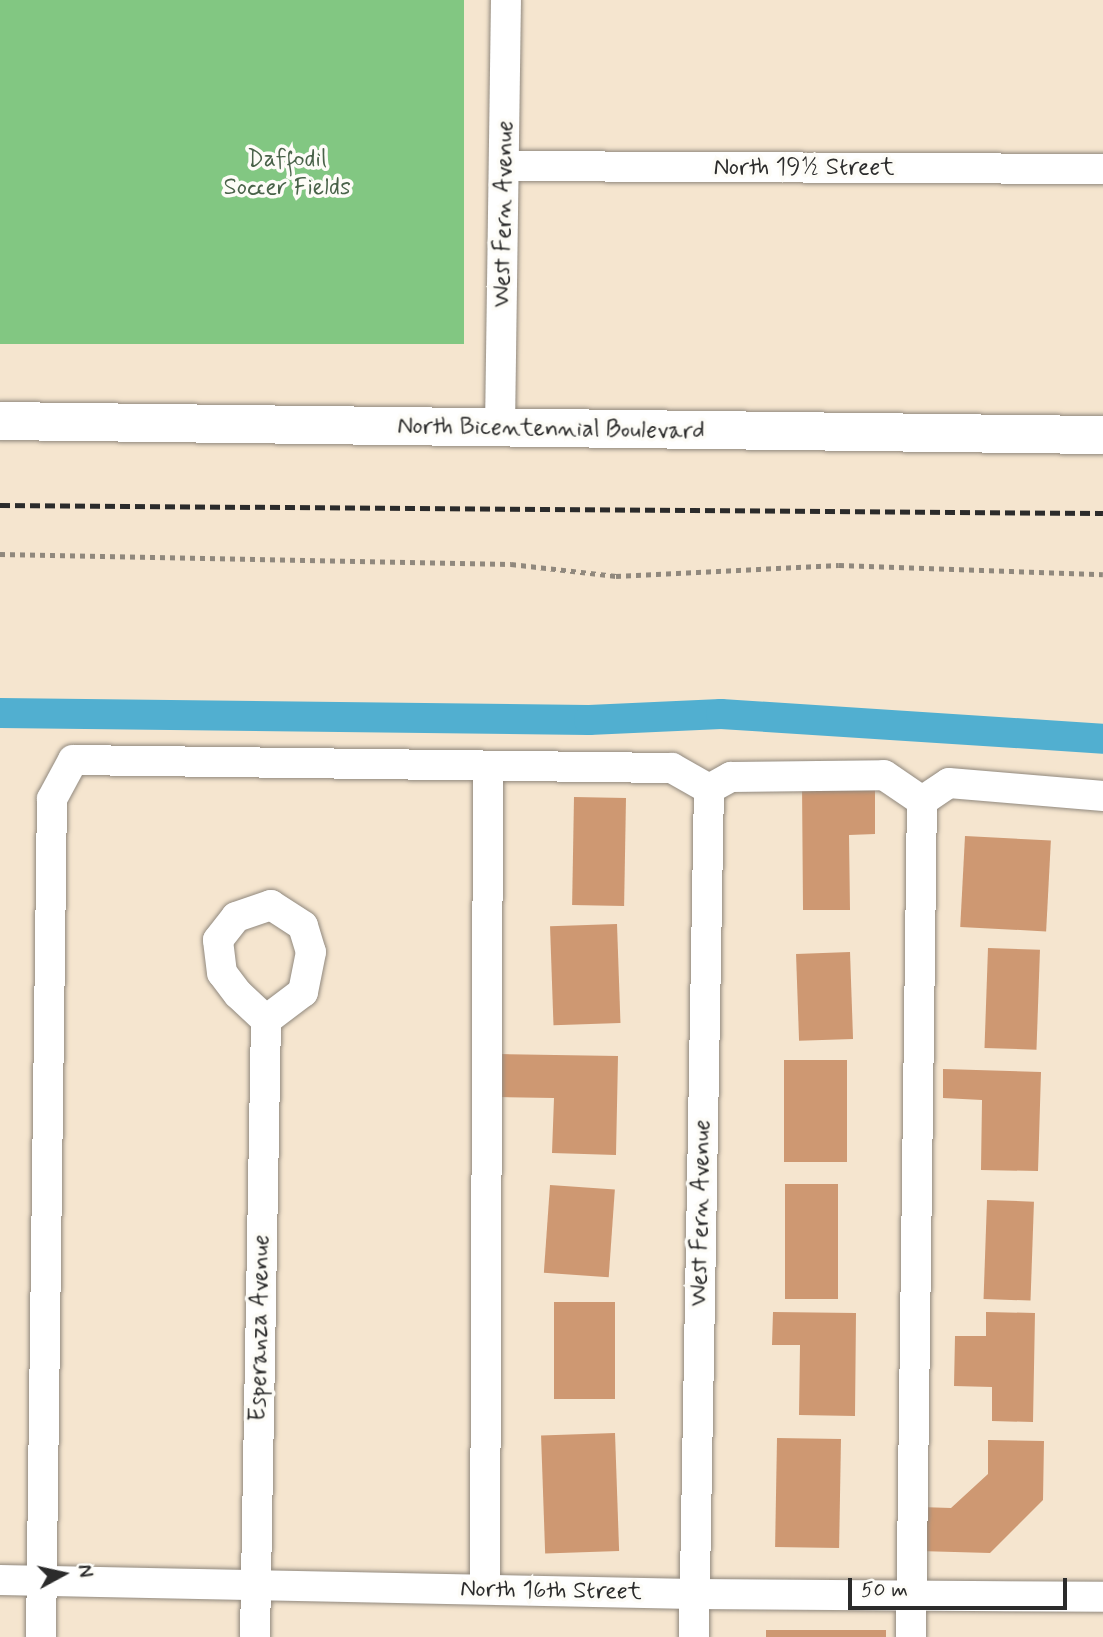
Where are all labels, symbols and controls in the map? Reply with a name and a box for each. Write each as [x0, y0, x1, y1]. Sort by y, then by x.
street label: West Fern Avenue [488, 119, 520, 309]
park label: Daffodil Soccer Fields [223, 146, 351, 202]
street label: North 19½ Street [713, 154, 895, 182]
street label: North Bicentennial Boulevard [399, 412, 703, 446]
street label: West Fern Avenue [685, 1118, 717, 1308]
street label: Esperanza Avenue [244, 1233, 276, 1423]
north arrow [28, 1539, 98, 1609]
text: N [71, 1563, 98, 1579]
scale bar [851, 1564, 1070, 1608]
street label: North 16th Street [460, 1575, 642, 1607]
text: 50 m [861, 1576, 908, 1604]

